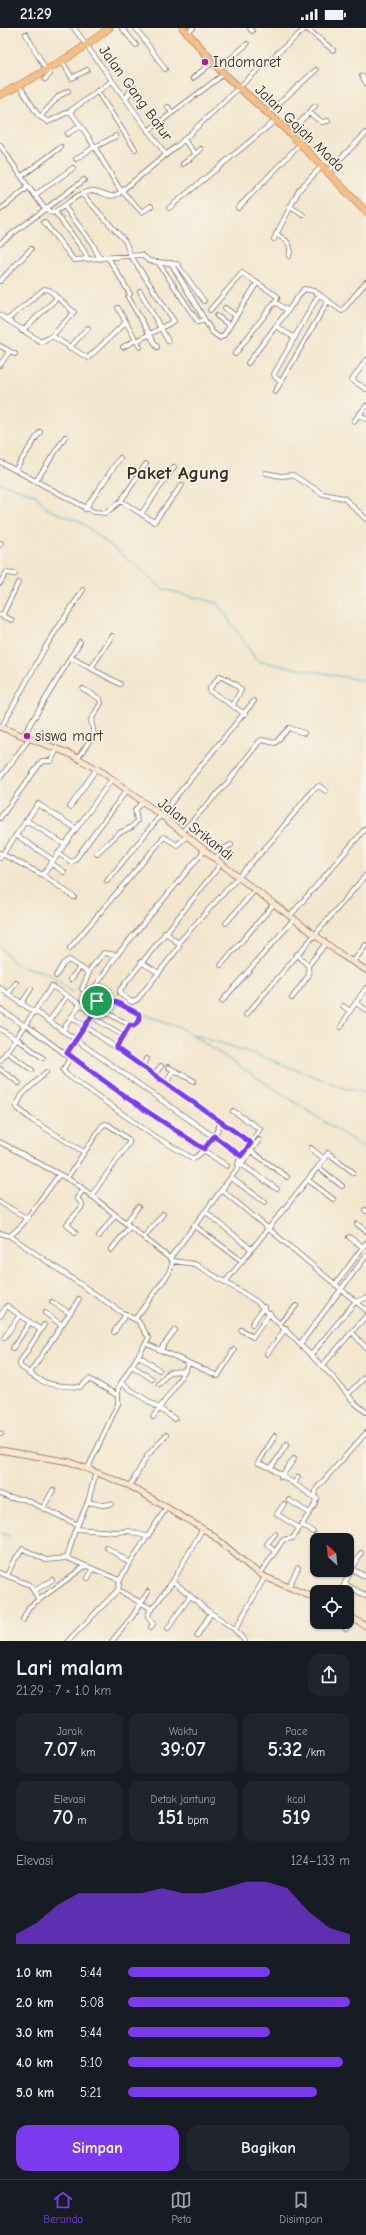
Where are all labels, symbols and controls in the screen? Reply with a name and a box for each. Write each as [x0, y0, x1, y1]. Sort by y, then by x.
text: 21:29 [20, 5, 52, 23]
street label: Jalan Gang Batur [95, 42, 177, 144]
place label: Indomaret [213, 53, 281, 71]
marker: Indomaret [200, 57, 210, 67]
street label: Jalan Gajah Mada [251, 81, 349, 175]
district label: Paket Agung [127, 462, 229, 484]
place label: siswa mart [35, 727, 103, 745]
marker: siswa mart [22, 731, 32, 741]
street label: Jalan Srikandi [155, 794, 237, 864]
pin [80, 984, 114, 1018]
icon: arrive [86, 990, 108, 1012]
north arrow [310, 1533, 354, 1577]
map controls [310, 1533, 354, 1629]
button: locate [310, 1585, 354, 1629]
button: share [308, 1654, 350, 1696]
text: Lari malam [16, 1655, 123, 1681]
text: 21:29 · 7 × 1.0 km [16, 1683, 111, 1698]
text: Jarak [57, 1725, 83, 1738]
text: Waktu [169, 1725, 197, 1738]
text: Pace [285, 1725, 307, 1738]
text: 7.07 [44, 1738, 77, 1761]
text: 39:07 [161, 1738, 205, 1761]
text: 5:32 [268, 1738, 302, 1761]
text: km [77, 1746, 95, 1759]
text: /km [302, 1746, 325, 1759]
text: Elevasi [54, 1793, 86, 1806]
text: Detak jantung [151, 1793, 215, 1806]
text: kcal [287, 1793, 306, 1806]
text: 70 [53, 1806, 74, 1829]
text: 151 [158, 1806, 184, 1829]
text: 519 [282, 1806, 311, 1829]
text: m [74, 1814, 86, 1827]
text: bpm [184, 1814, 208, 1827]
text: Elevasi [16, 1853, 53, 1868]
text: 124–133 m [291, 1853, 350, 1868]
text: 1.0 km [16, 1965, 52, 1980]
text: 5:44 [80, 1965, 102, 1980]
text: 2.0 km [16, 1995, 54, 2010]
text: 5:08 [80, 1995, 104, 2010]
text: 3.0 km [16, 2025, 54, 2040]
text: 5:44 [80, 2025, 102, 2040]
text: 4.0 km [16, 2055, 53, 2070]
text: 5:10 [80, 2055, 102, 2070]
text: 5.0 km [16, 2085, 54, 2100]
text: 5:21 [80, 2085, 101, 2100]
button: Simpan [16, 2125, 179, 2171]
button: Bagikan [187, 2125, 350, 2171]
tab: Beranda [44, 2189, 83, 2226]
tab: Peta [170, 2189, 192, 2226]
tab: Disimpan [279, 2189, 322, 2226]

